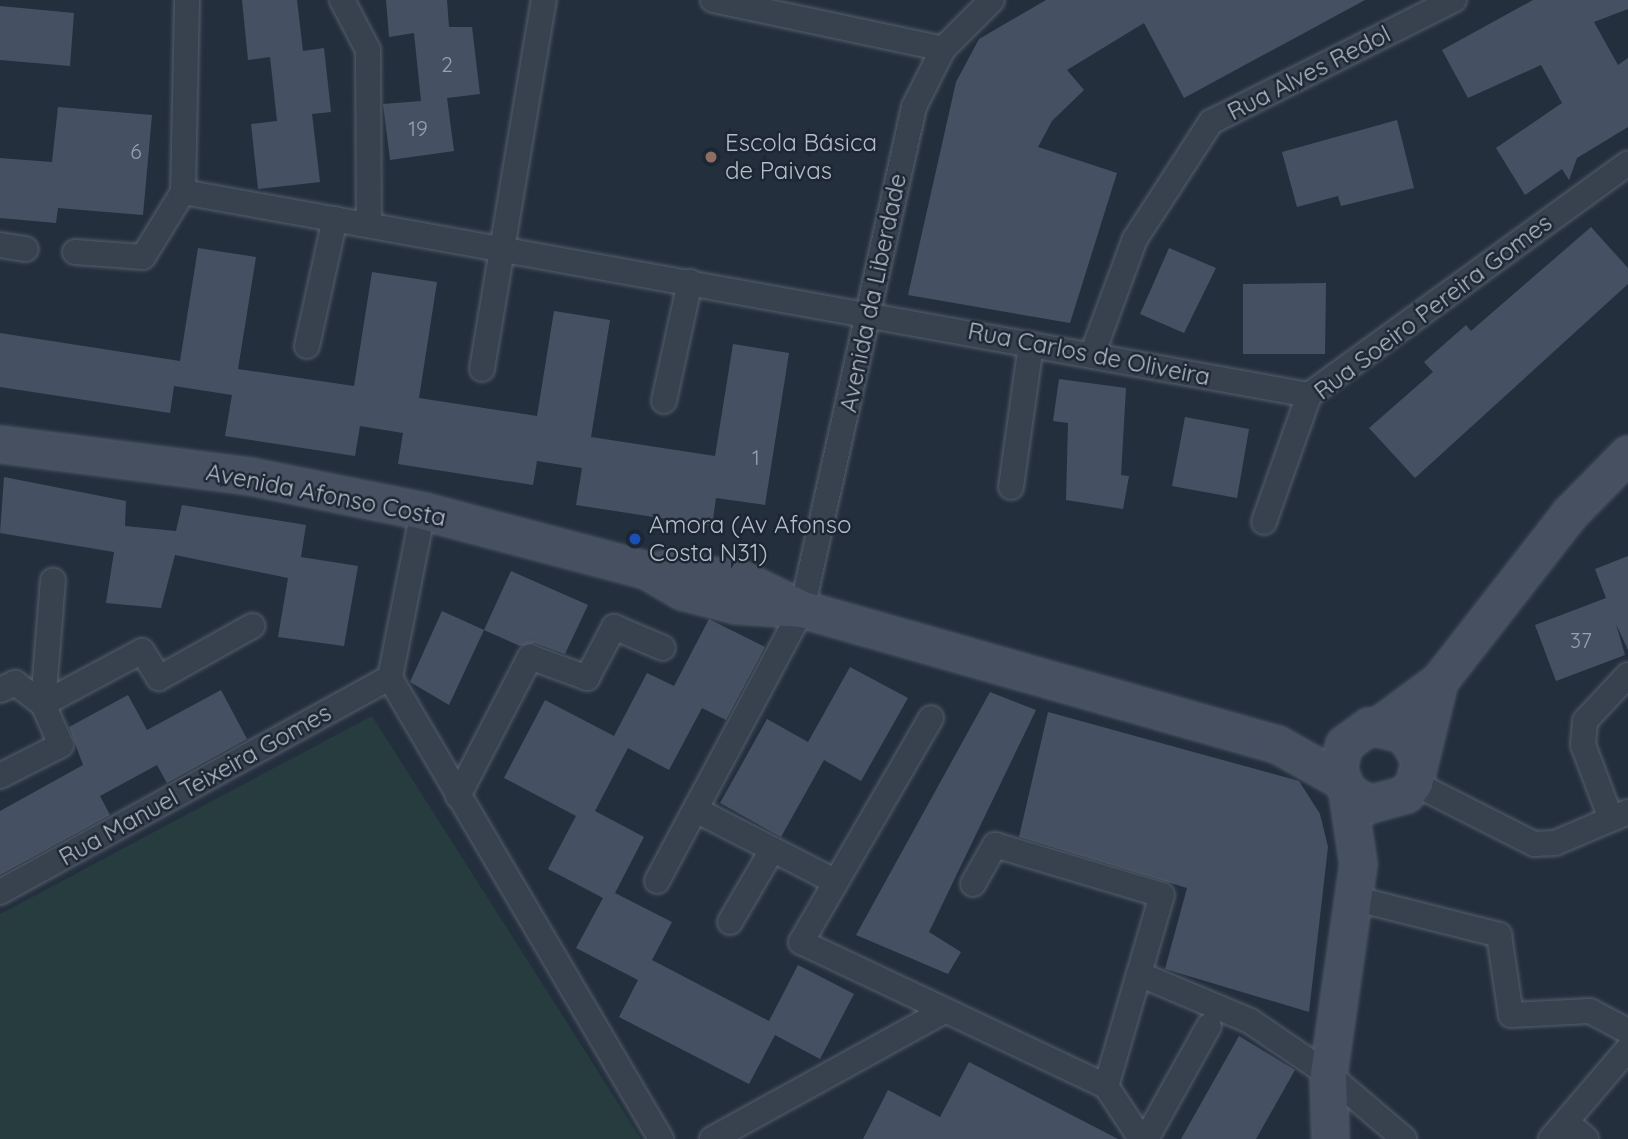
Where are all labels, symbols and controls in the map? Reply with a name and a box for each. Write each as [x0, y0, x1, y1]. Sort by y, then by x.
street label: Rua Alves Redol [1223, 20, 1395, 126]
house number: 2 [441, 51, 453, 77]
house number: 19 [408, 115, 428, 141]
place label: Escola Básica de Paivas [725, 129, 877, 185]
house number: 6 [130, 138, 142, 164]
marker: Escola Básica de Paivas [703, 149, 719, 165]
street label: Avenida da Liberdade [834, 171, 912, 415]
street label: Rua Soeiro Pereira Gomes [1309, 208, 1557, 406]
street label: Rua Carlos de Oliveira [965, 316, 1213, 392]
house number: 1 [752, 444, 760, 470]
street label: Avenida Afonso Costa [204, 458, 448, 532]
place label: Amora (Av Afonso Costa N31) [649, 511, 851, 567]
marker: Amora (Av Afonso Costa N31) [627, 531, 643, 547]
house number: 37 [1570, 627, 1592, 653]
street label: Rua Manuel Teixeira Gomes [54, 698, 336, 872]

